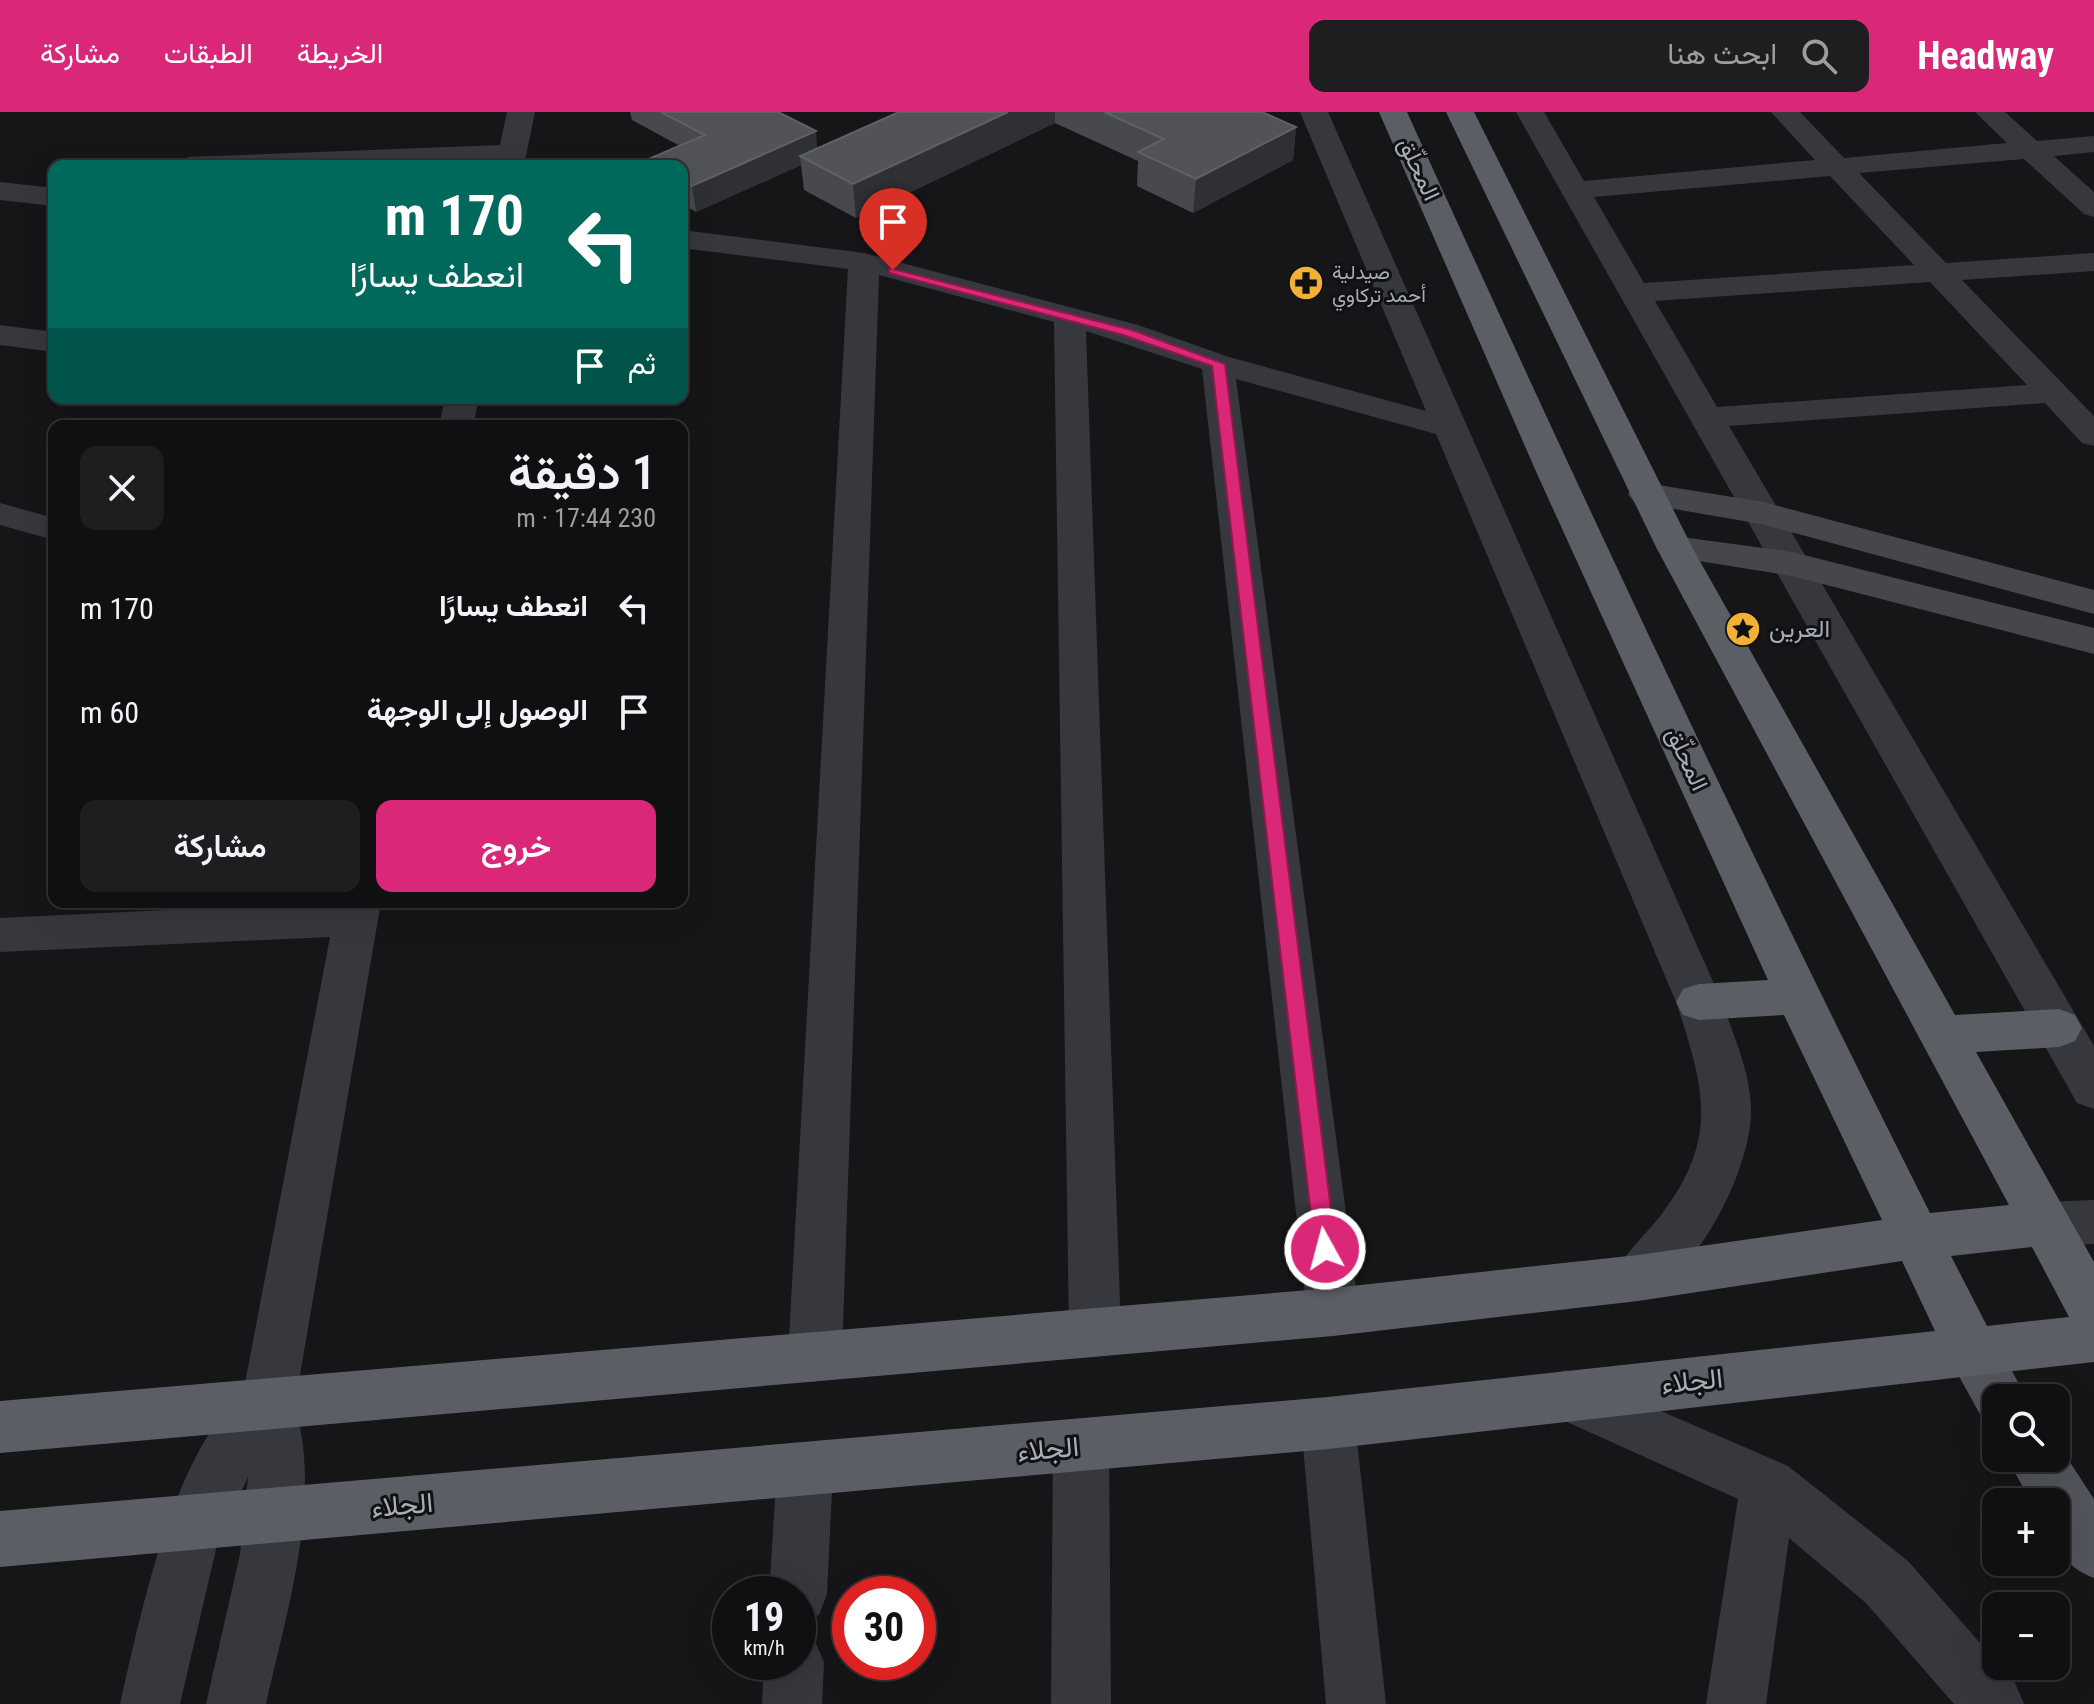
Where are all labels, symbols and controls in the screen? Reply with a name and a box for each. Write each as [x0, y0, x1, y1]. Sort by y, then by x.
search box [1309, 20, 1869, 92]
icon: search [1797, 34, 1841, 78]
text: Headway [1917, 34, 2054, 78]
text: ابحث هنا [1667, 36, 1777, 71]
text: مشاركة [40, 37, 120, 70]
text: الطبقات [164, 37, 253, 70]
text: الخريطة [297, 37, 383, 70]
street label: المحلّق [1392, 133, 1446, 205]
text: 170 m [385, 183, 524, 249]
pin [859, 188, 927, 270]
icon: left [552, 192, 656, 296]
icon: arrive [871, 200, 915, 244]
text: انعطف يسارًا [350, 254, 524, 296]
place label: صيدلية أحمد تركاوي [1332, 260, 1426, 312]
pharmacy icon: صيدلية أحمد تركاوي [1287, 264, 1325, 302]
icon: arrive [568, 344, 612, 388]
text: ثم [628, 346, 656, 381]
text: 1 دقيقة [508, 444, 656, 501]
button: close [80, 446, 164, 530]
text: 230 m · 17:44 [516, 503, 656, 533]
icon: left [612, 586, 656, 630]
text: انعطف يسارًا [439, 588, 588, 623]
text: 170 m [80, 591, 154, 626]
place icon: العرين [1724, 610, 1762, 648]
place label: العرين [1769, 615, 1830, 644]
icon: arrive [612, 690, 656, 734]
text: الوصول إلى الوجهة [367, 692, 588, 727]
text: 60 m [80, 695, 139, 730]
street label: المحلّق [1660, 723, 1714, 795]
button: مشاركة [80, 800, 360, 892]
button: خروج [376, 800, 656, 892]
position arrow [1283, 1207, 1367, 1291]
street label: الجلاء [1660, 1361, 1724, 1401]
map controls [1982, 1384, 2070, 1680]
button: search [1982, 1384, 2070, 1472]
street label: الجلاء [1016, 1430, 1080, 1468]
street label: الجلاء [370, 1486, 434, 1524]
button: + [1982, 1488, 2070, 1576]
speed limit sign: 30 [832, 1576, 936, 1680]
button: − [1982, 1592, 2070, 1680]
text: 19 [744, 1594, 784, 1641]
text: km/h [743, 1636, 785, 1660]

